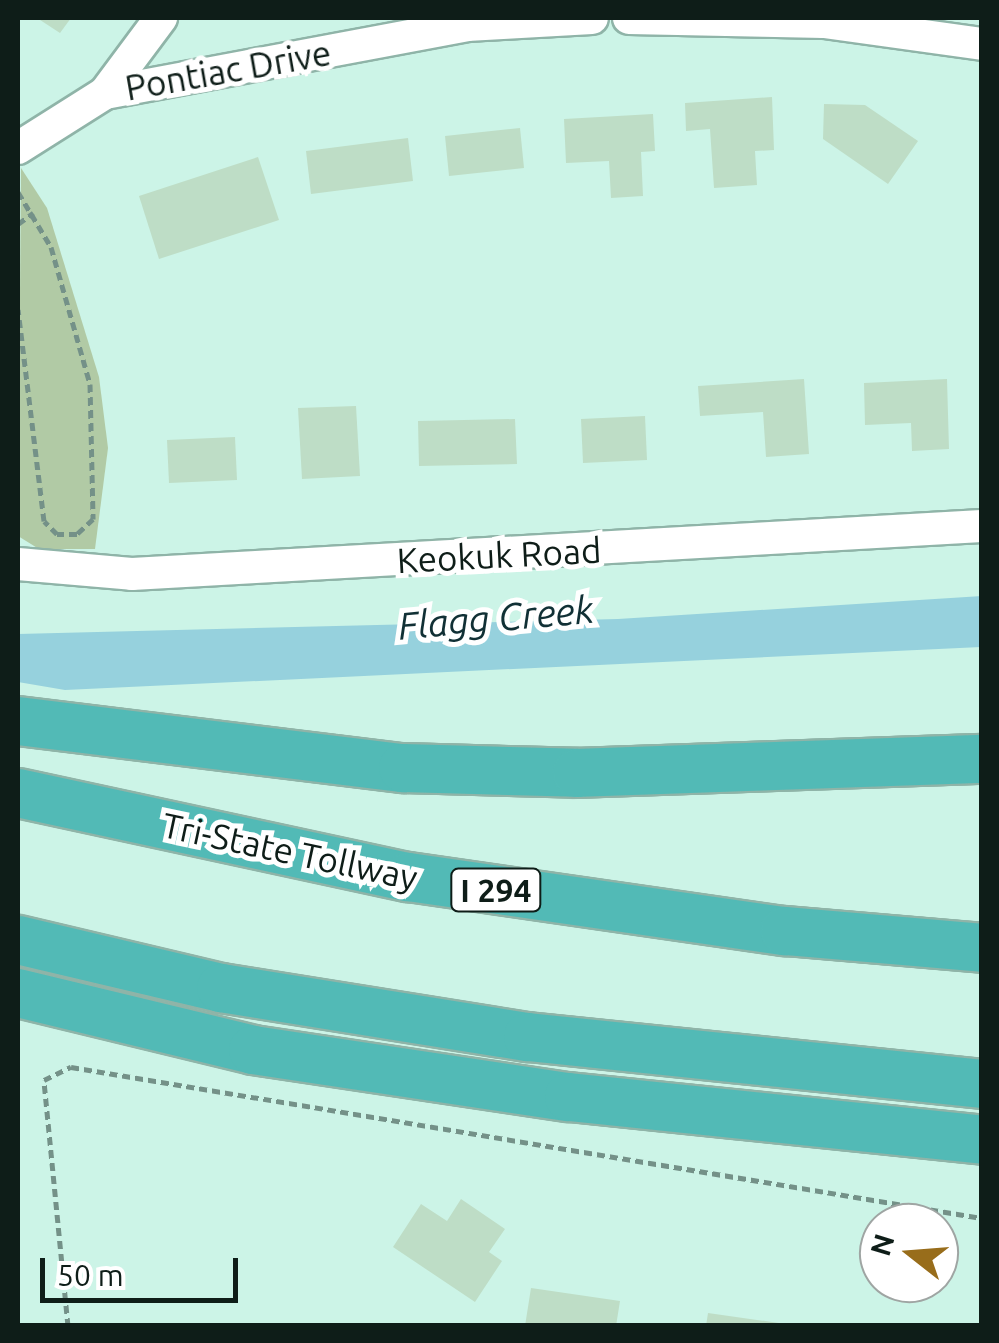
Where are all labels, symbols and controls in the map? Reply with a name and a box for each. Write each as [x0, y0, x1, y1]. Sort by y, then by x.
street label: Pontiac Drive [122, 31, 334, 109]
street label: Keokuk Road [396, 529, 602, 581]
water label: Flagg Creek [396, 587, 596, 649]
street label: Tri-State Tollway [159, 803, 421, 899]
road number: I 294 [448, 863, 544, 917]
north arrow [859, 1203, 959, 1303]
text: N [864, 1230, 900, 1259]
scale bar [45, 1238, 242, 1300]
text: 50 m [57, 1258, 124, 1292]

